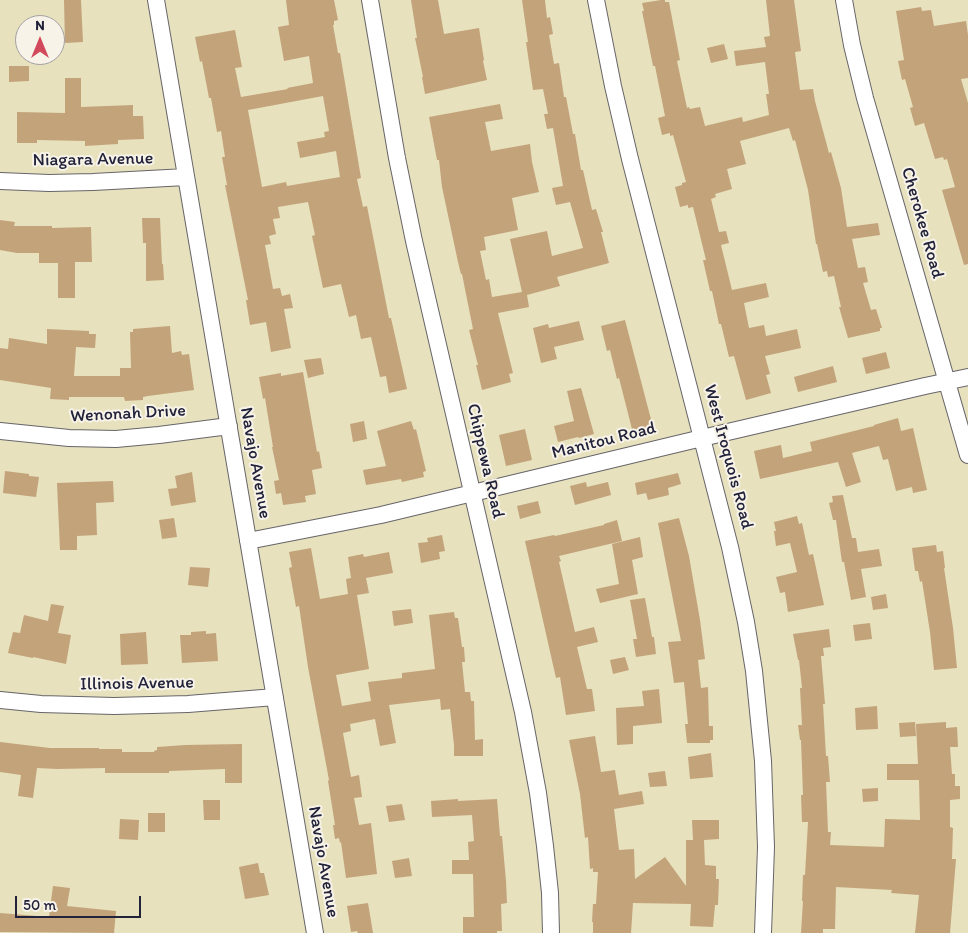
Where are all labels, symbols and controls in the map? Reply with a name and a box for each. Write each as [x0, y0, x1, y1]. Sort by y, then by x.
north arrow [15, 15, 65, 65]
text: N [35, 17, 45, 34]
street label: Niagara Avenue [32, 148, 154, 172]
street label: Cherokee Road [896, 165, 948, 281]
street label: West Iroquois Road [698, 382, 758, 532]
street label: Wenonah Drive [70, 400, 186, 428]
street label: Chippewa Road [461, 401, 509, 521]
street label: Navajo Avenue [235, 406, 275, 520]
street label: Manitou Road [549, 418, 659, 464]
street label: Illinois Avenue [80, 672, 194, 696]
street label: Navajo Avenue [303, 805, 343, 919]
scale bar [18, 886, 144, 918]
text: 50 m [23, 896, 56, 914]

